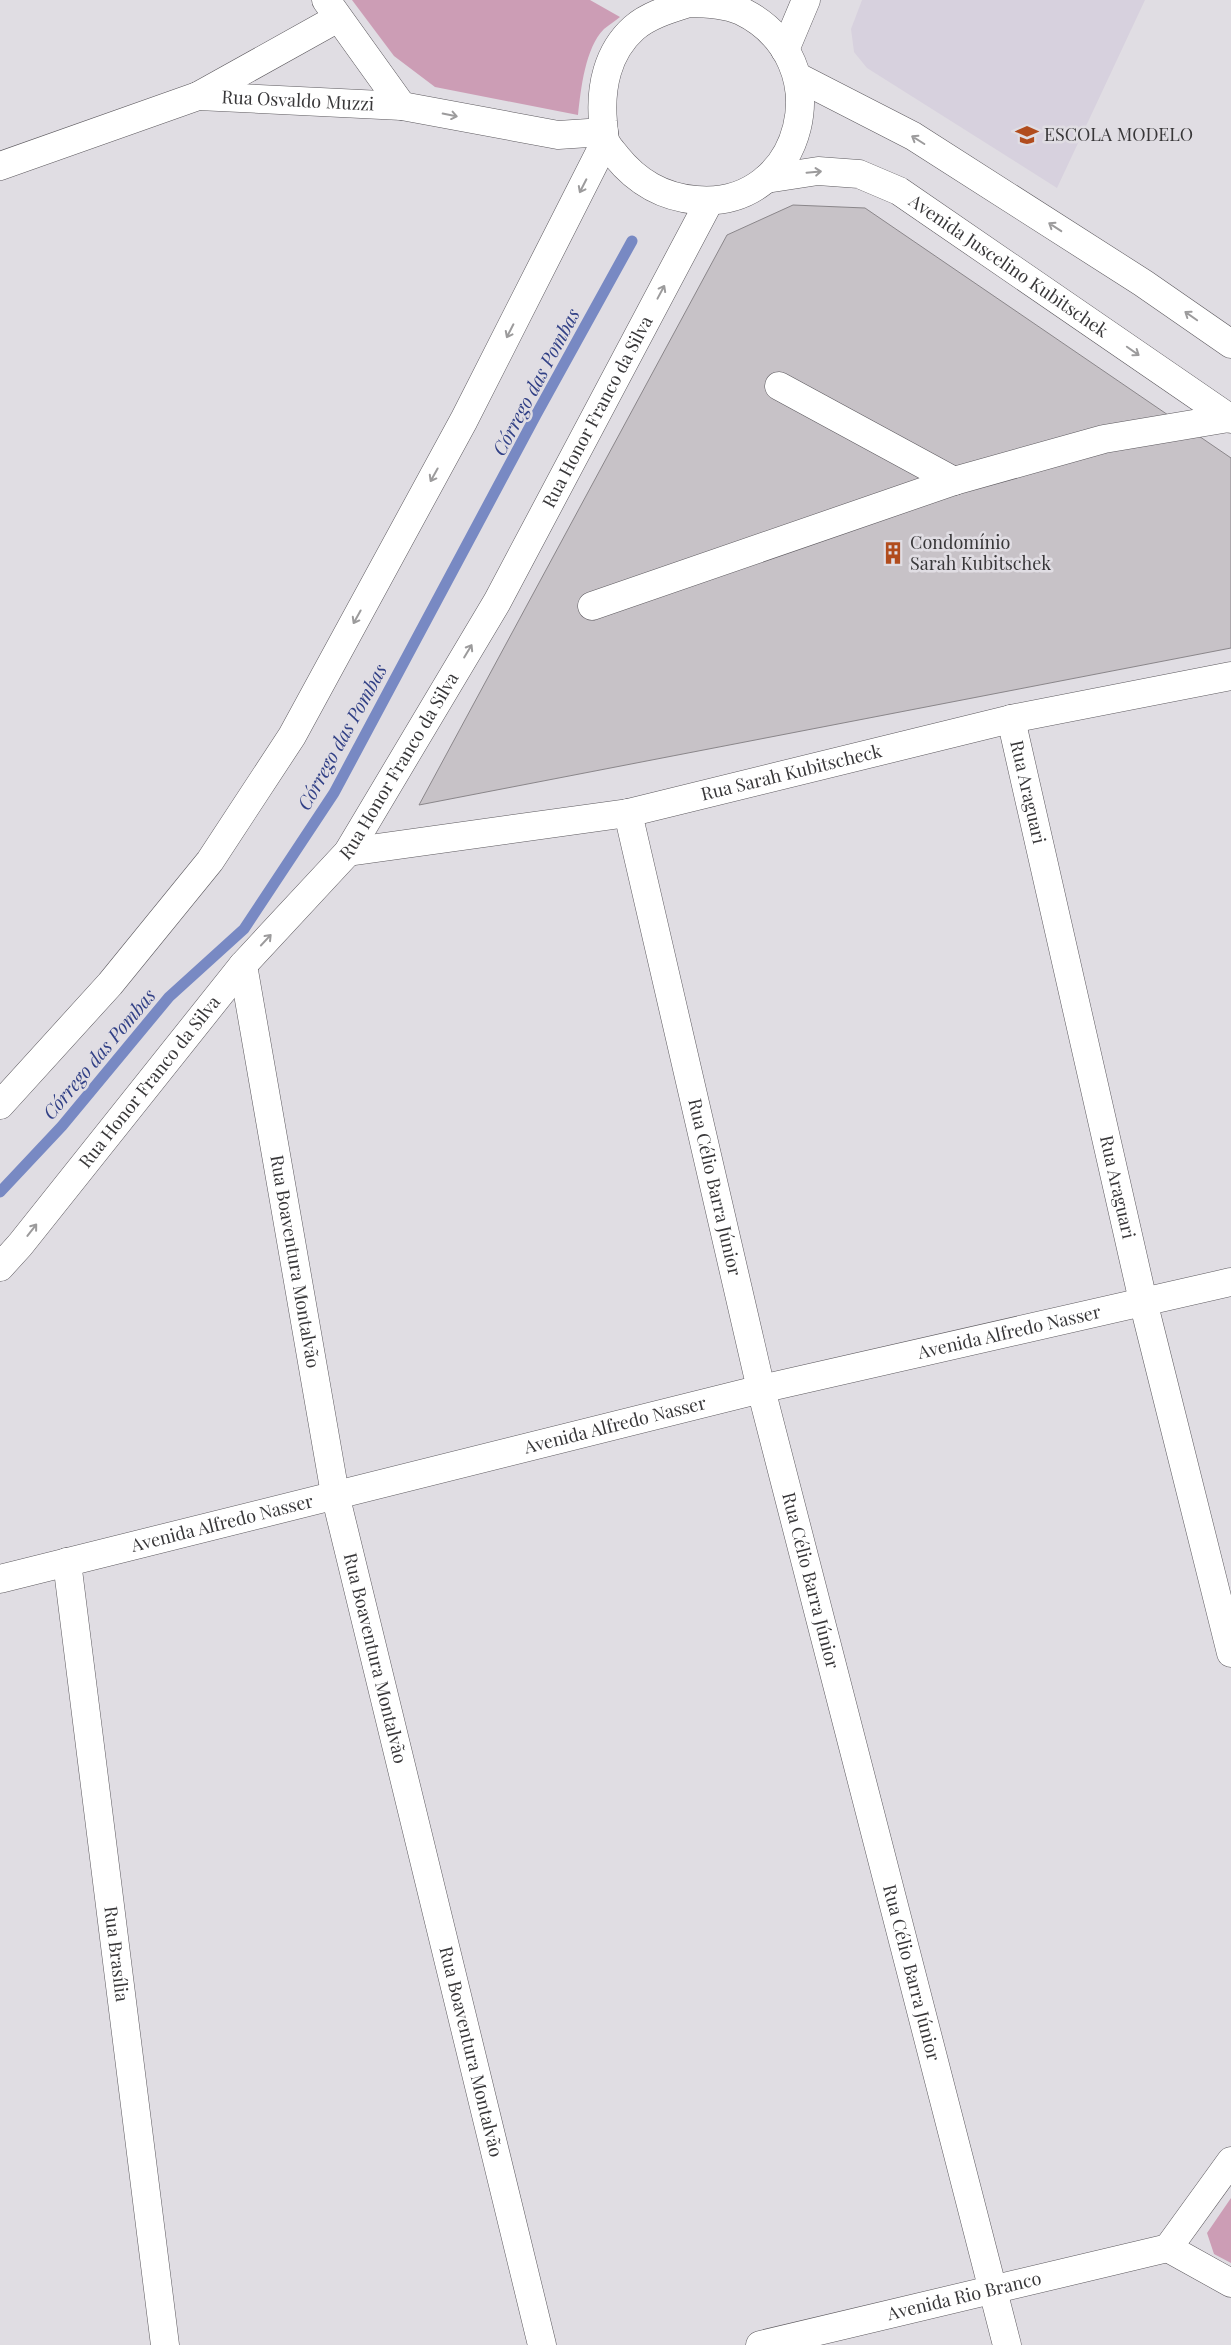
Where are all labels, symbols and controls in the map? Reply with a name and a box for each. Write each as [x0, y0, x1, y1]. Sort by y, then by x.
street label: Rua Osvaldo Muzzi [221, 84, 375, 116]
one-way arrow [441, 111, 457, 120]
school or university icon: ESCOLA MODELO [1014, 122, 1040, 148]
place label: ESCOLA MODELO [1044, 122, 1193, 146]
one-way arrow [912, 134, 926, 144]
one-way arrow [805, 168, 821, 177]
one-way arrow [578, 178, 587, 193]
street label: Avenida Juscelino Kubitschek [904, 188, 1114, 342]
one-way arrow [1048, 222, 1062, 232]
one-way arrow [657, 285, 666, 300]
water label: Córrego das Pombas [485, 303, 585, 460]
street label: Rua Honor Franco da Silva [536, 311, 658, 512]
one-way arrow [1184, 311, 1198, 321]
one-way arrow [505, 323, 515, 338]
one-way arrow [1126, 346, 1140, 356]
one-way arrow [429, 467, 439, 481]
place label: Condomínio Sarah Kubitschek [910, 530, 1051, 575]
building icon: Condomínio Sarah Kubitschek [880, 540, 906, 566]
one-way arrow [351, 610, 361, 624]
one-way arrow [463, 644, 473, 658]
water label: Córrego das Pombas [290, 659, 392, 814]
street label: Rua Honor Franco da Silva [334, 667, 463, 865]
street label: Rua Sarah Kubitscheck [698, 738, 884, 806]
street label: Rua Araguari [1005, 738, 1052, 846]
one-way arrow [260, 934, 272, 947]
water label: Córrego das Pombas [36, 982, 161, 1124]
street label: Rua Honor Franco da Silva [73, 990, 225, 1173]
street label: Rua Célio Barra Júnior [683, 1096, 747, 1278]
street label: Rua Araguari [1095, 1133, 1141, 1241]
street label: Rua Boaventura Montalvão [265, 1153, 326, 1370]
one-way arrow [27, 1224, 38, 1237]
street label: Avenida Alfredo Nasser [914, 1299, 1103, 1364]
street label: Avenida Alfredo Nasser [520, 1390, 708, 1459]
street label: Avenida Alfredo Nasser [127, 1488, 315, 1557]
street label: Rua Célio Barra Júnior [777, 1490, 845, 1671]
street label: Rua Boaventura Montalvão [339, 1550, 413, 1766]
street label: Rua Célio Barra Júnior [878, 1882, 946, 2063]
street label: Rua Brasília [99, 1905, 135, 2003]
street label: Rua Boaventura Montalvão [434, 1944, 509, 2159]
street label: Avenida Rio Branco [884, 2266, 1044, 2326]

